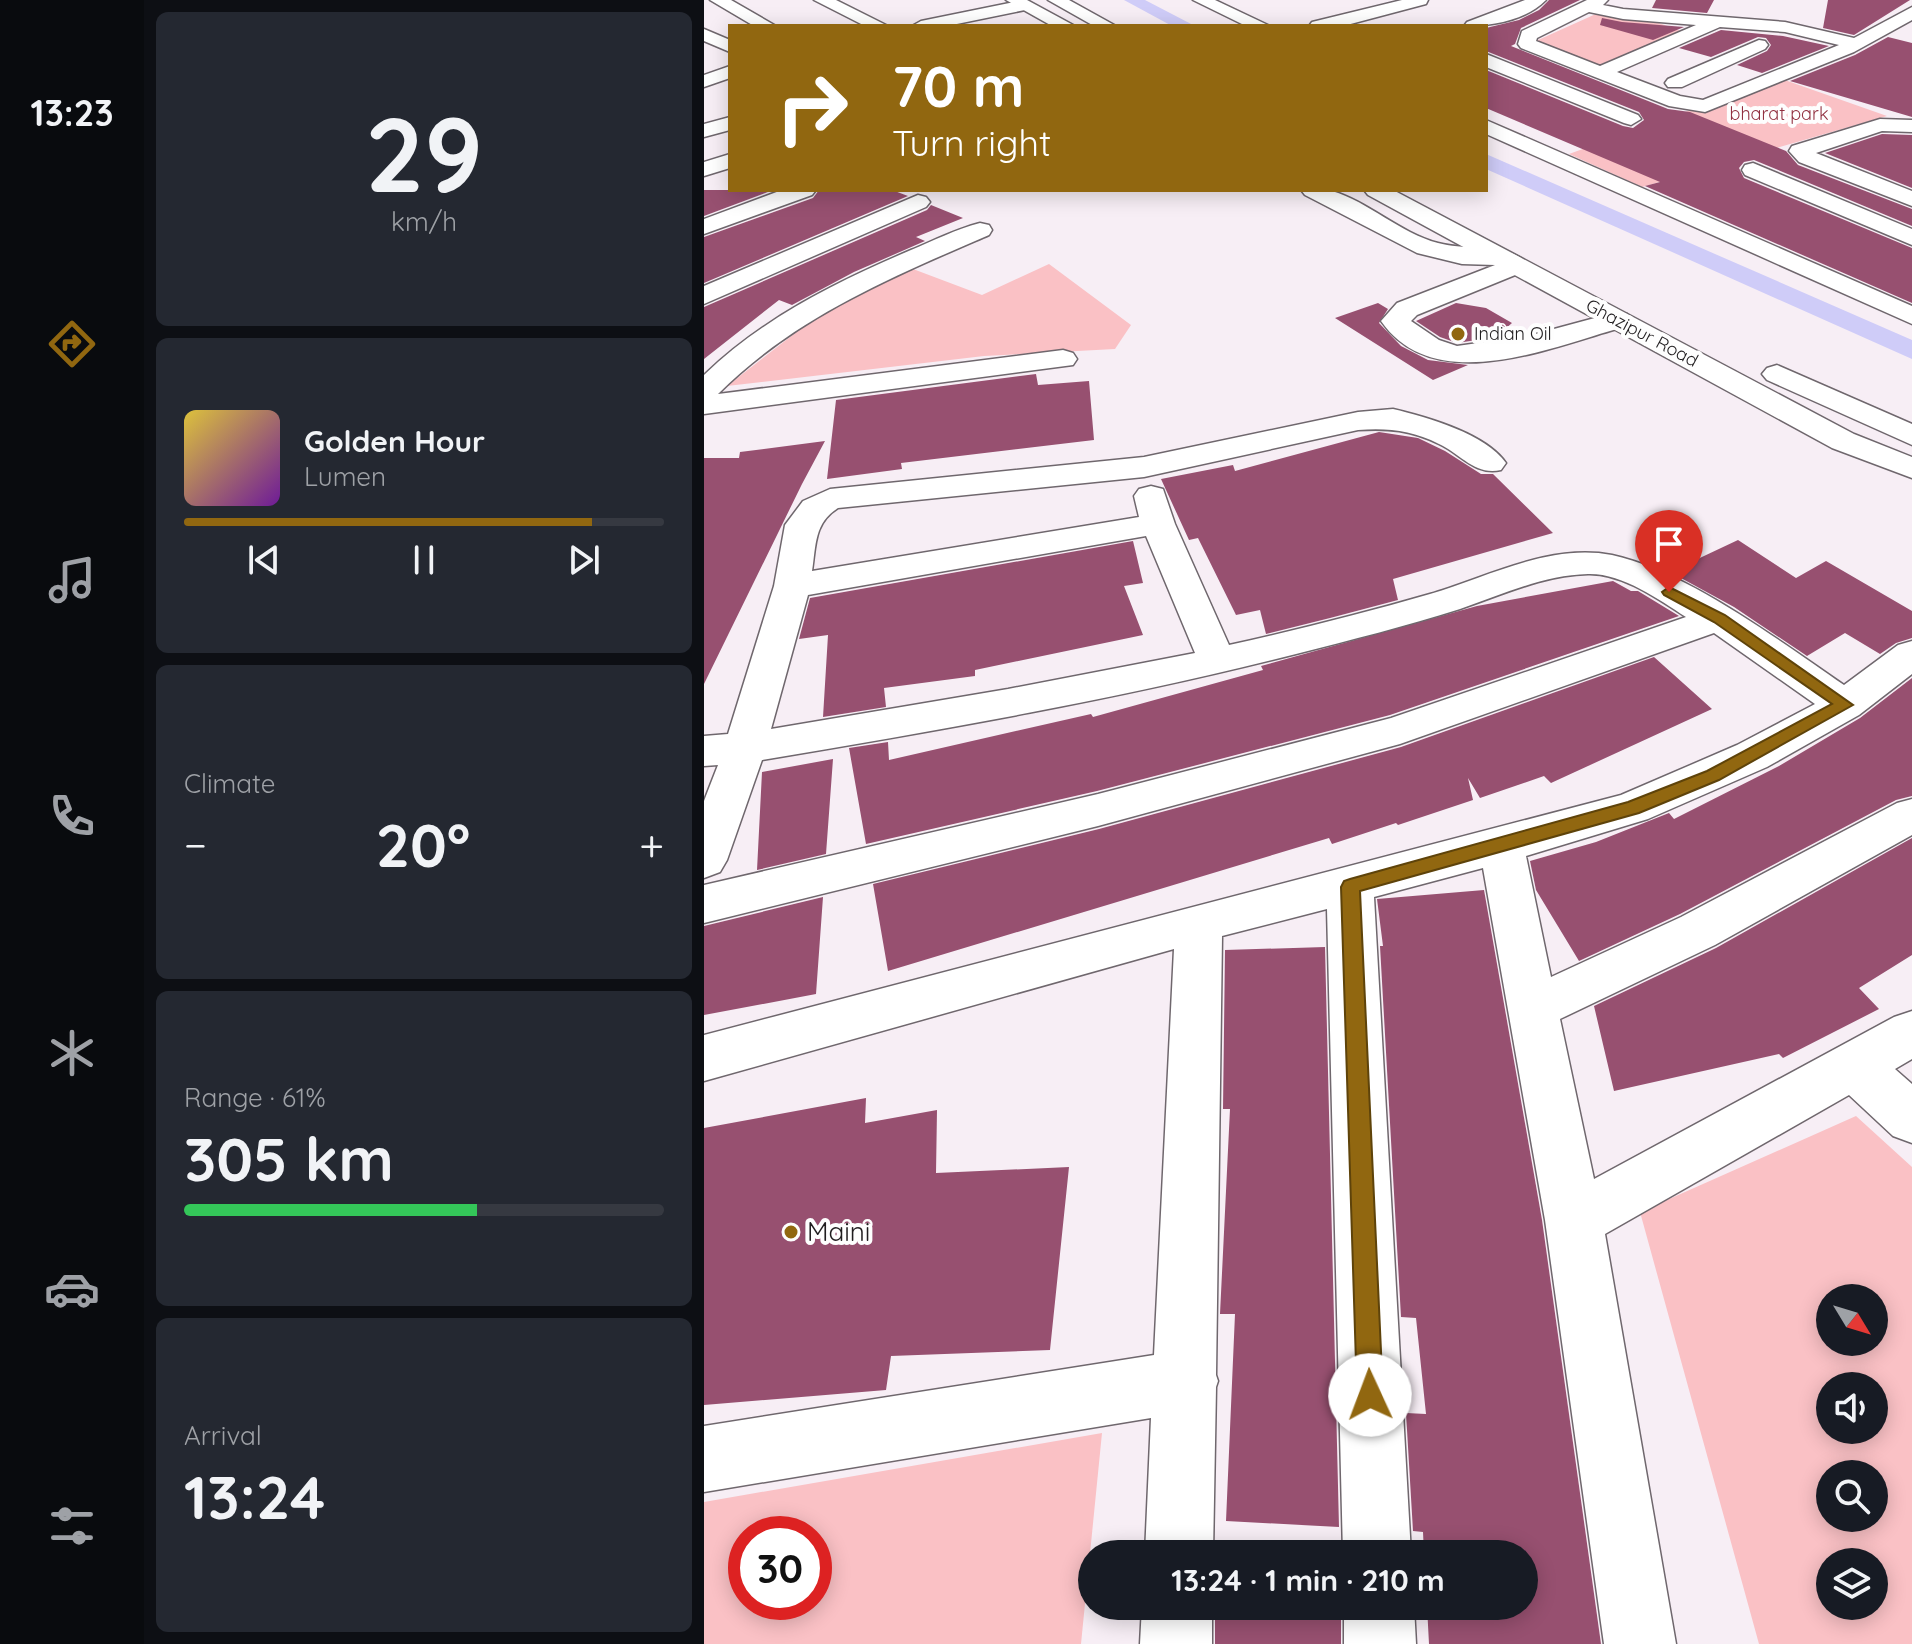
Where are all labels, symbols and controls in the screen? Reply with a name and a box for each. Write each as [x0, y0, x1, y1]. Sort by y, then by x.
text: 70 m [892, 51, 1024, 121]
icon: right [760, 56, 864, 160]
text: 29 [365, 88, 483, 218]
text: 13:23 [31, 90, 113, 135]
park label: bharat park [1729, 102, 1829, 125]
text: Turn right [892, 120, 1051, 165]
text: km/h [391, 205, 457, 238]
street label: Ghazipur Road [1582, 293, 1702, 372]
icon: directions [44, 316, 100, 372]
place label: Indian Oil [1474, 322, 1552, 345]
marker: Indian Oil [1449, 325, 1467, 343]
text: Golden Hour [304, 422, 485, 460]
text: Lumen [304, 460, 386, 493]
pin [1635, 510, 1703, 592]
icon: arrive [1647, 522, 1691, 566]
icon: previous [242, 538, 286, 582]
icon: pause [402, 538, 446, 582]
icon: next [562, 538, 606, 582]
icon: music [44, 552, 100, 608]
text: Climate [184, 767, 275, 800]
icon: phone [44, 788, 100, 844]
text: 20° [376, 807, 470, 882]
text: − [184, 817, 207, 872]
text: + [639, 817, 664, 872]
icon: climate [44, 1025, 100, 1081]
text: Range · 61% [184, 1081, 326, 1114]
text: 305 km [184, 1121, 394, 1196]
place label: Maini [807, 1215, 870, 1248]
marker: Maini [782, 1223, 800, 1241]
icon: car [44, 1261, 100, 1317]
north arrow [1816, 1284, 1888, 1356]
map controls [1816, 1284, 1888, 1620]
position arrow [1328, 1353, 1412, 1437]
button: sound [1816, 1372, 1888, 1444]
text: Arrival [184, 1419, 262, 1452]
text: 13:24 [184, 1459, 325, 1534]
button: search [1816, 1460, 1888, 1532]
icon: filters [44, 1498, 100, 1554]
speed limit sign: 30 [728, 1516, 832, 1620]
button: layers [1816, 1548, 1888, 1620]
text: 13:24 · 1 min · 210 m [1171, 1561, 1445, 1599]

